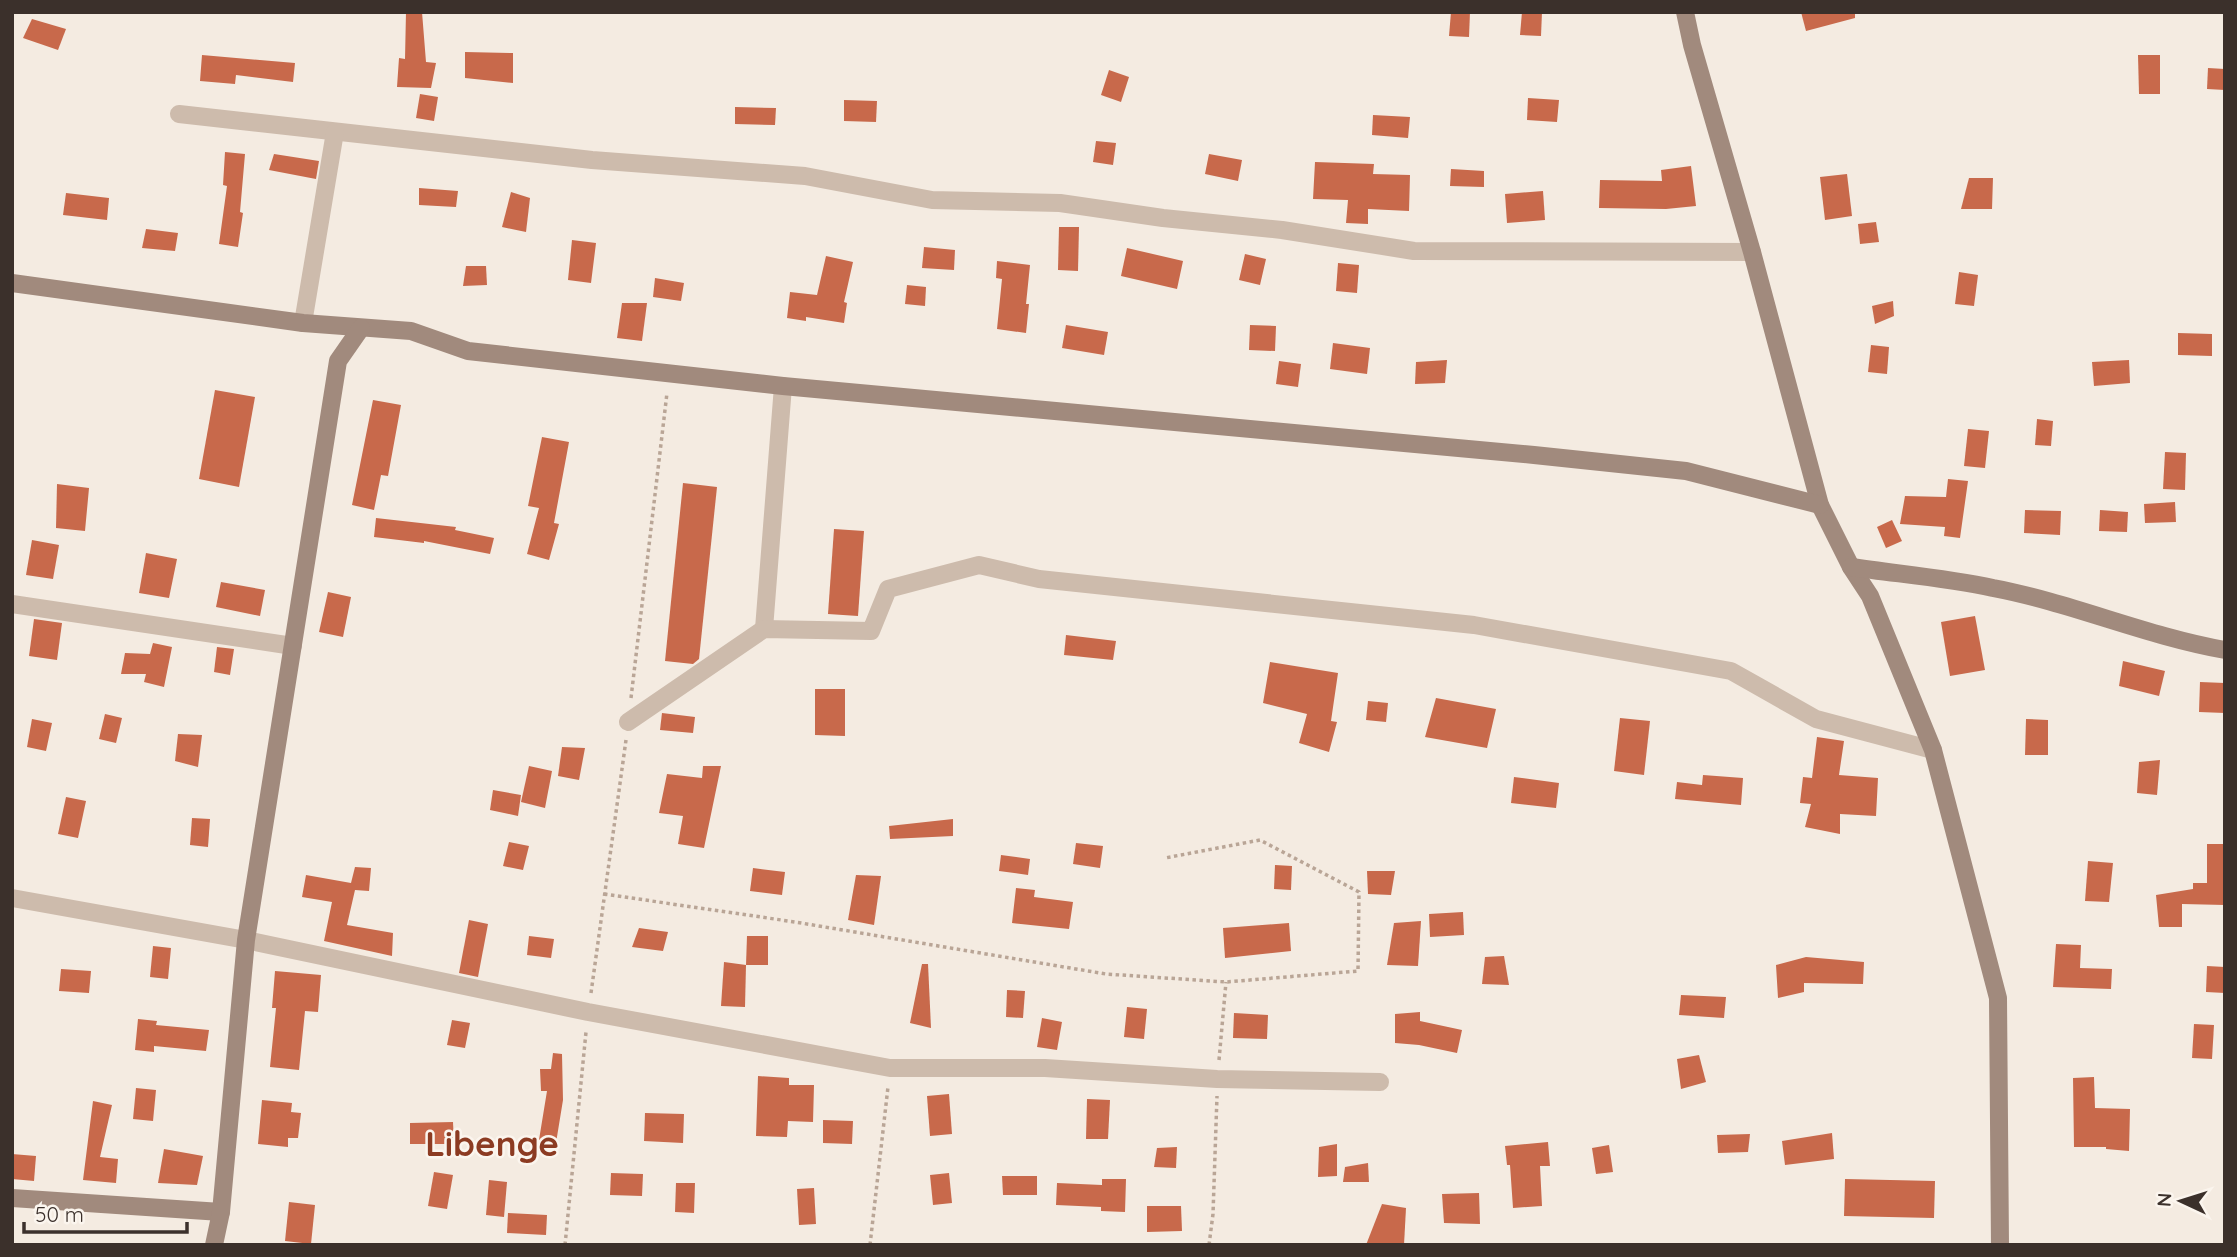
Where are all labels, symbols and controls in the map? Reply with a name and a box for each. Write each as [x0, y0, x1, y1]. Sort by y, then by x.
district label: Libenge [425, 1121, 559, 1165]
north arrow [2146, 1166, 2216, 1236]
scale bar [24, 1190, 187, 1234]
text: N [2152, 1192, 2176, 1208]
text: 50 m [35, 1201, 84, 1227]

